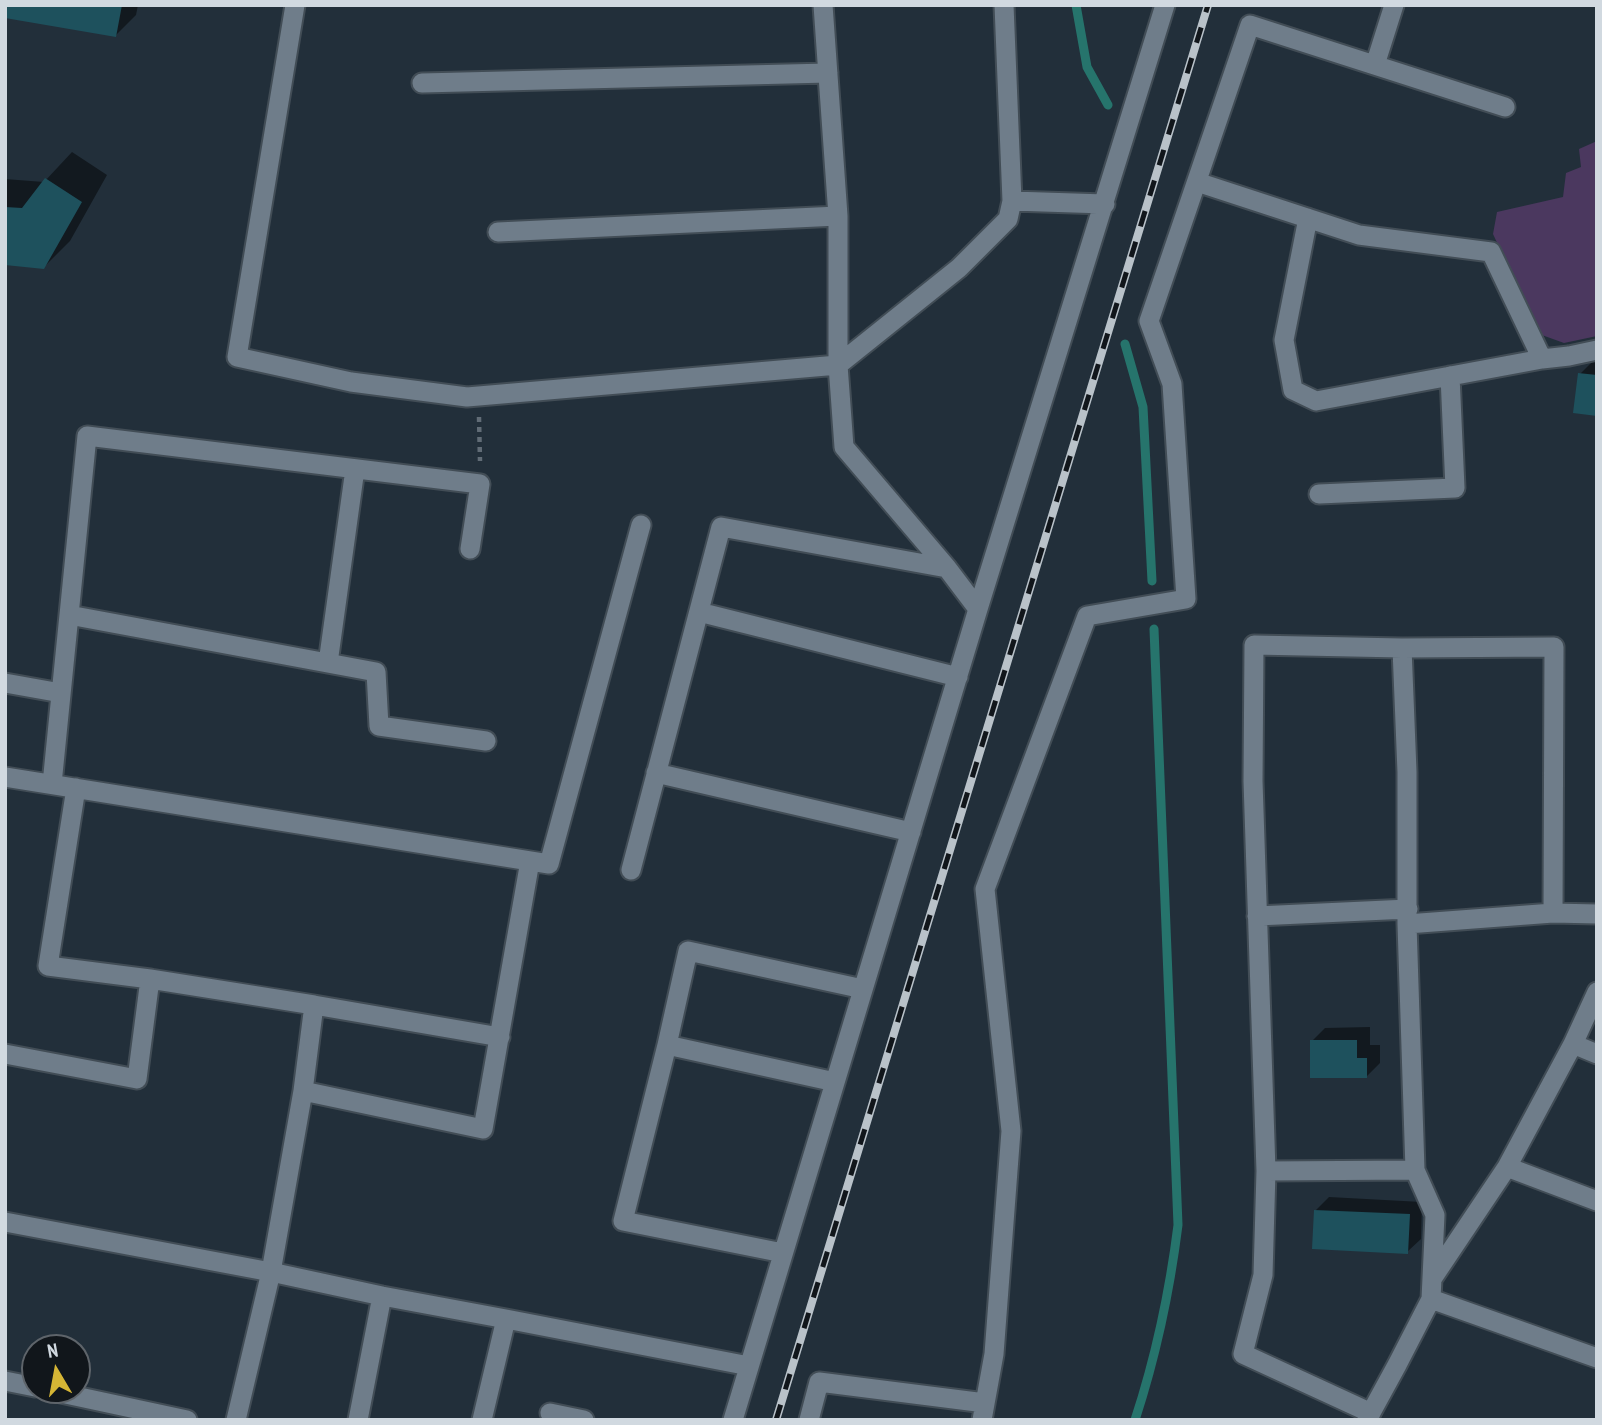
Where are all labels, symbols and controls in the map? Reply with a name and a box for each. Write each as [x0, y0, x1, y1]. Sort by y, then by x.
north arrow [21, 1334, 91, 1404]
text: N [46, 1338, 60, 1363]

